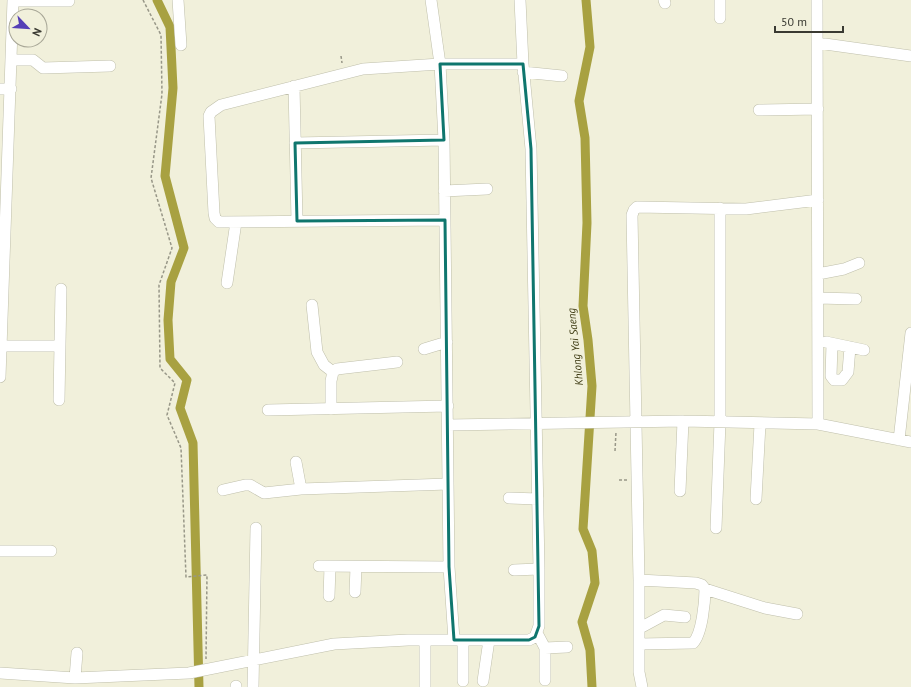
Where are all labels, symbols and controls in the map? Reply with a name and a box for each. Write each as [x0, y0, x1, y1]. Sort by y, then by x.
north arrow [8, 8, 48, 48]
scale bar [775, 8, 843, 34]
text: 50 m [781, 14, 807, 29]
text: N [29, 26, 45, 38]
water label: Khlong Yai Saeng [564, 307, 586, 387]

